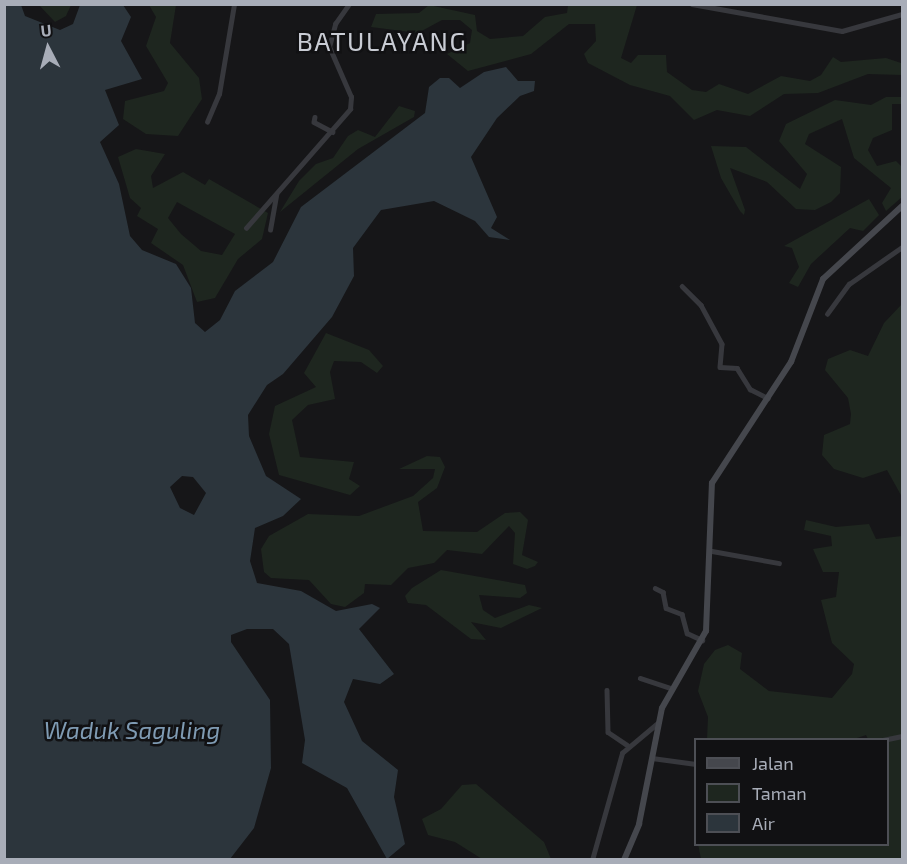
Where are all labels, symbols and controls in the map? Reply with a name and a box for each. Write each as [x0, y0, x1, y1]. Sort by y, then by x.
north arrow [18, 18, 78, 78]
text: U [40, 20, 53, 40]
district label: BATULAYANG [297, 25, 467, 57]
water label: Waduk Saguling [44, 716, 220, 744]
legend [694, 738, 889, 846]
text: Jalan [752, 752, 794, 774]
text: Taman [752, 782, 807, 804]
text: Air [752, 812, 775, 834]

